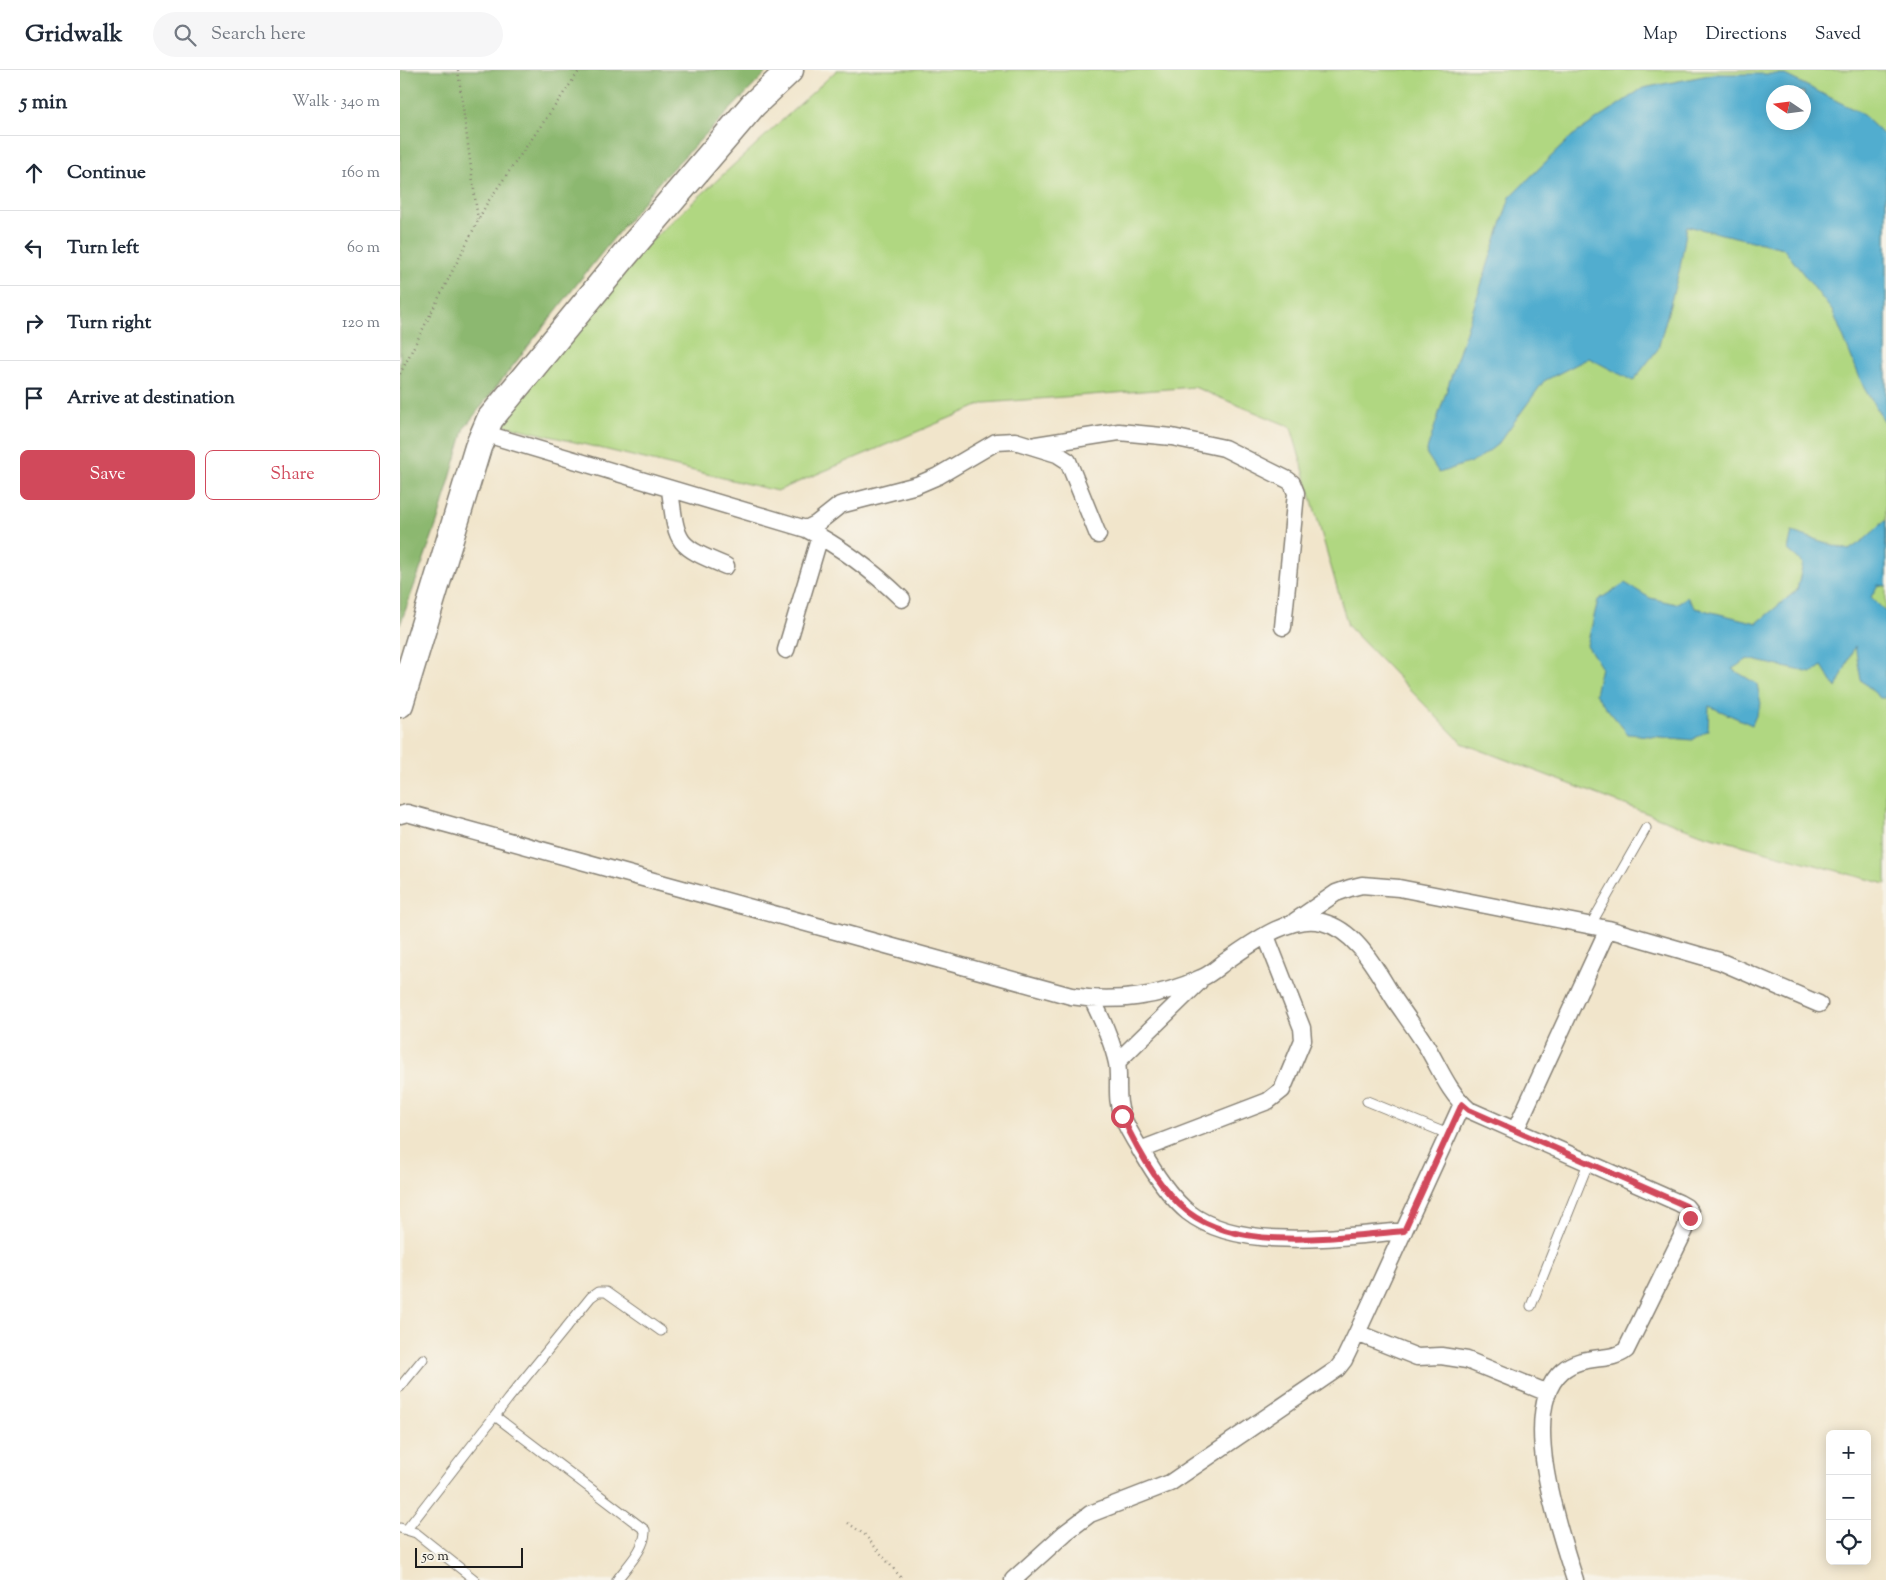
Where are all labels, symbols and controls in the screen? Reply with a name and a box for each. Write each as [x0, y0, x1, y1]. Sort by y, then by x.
search box [153, 12, 503, 57]
text: Gridwalk [25, 18, 123, 52]
icon: search [171, 21, 199, 49]
text: Search here [211, 21, 306, 48]
text: Map [1643, 22, 1678, 48]
text: Directions [1706, 22, 1787, 48]
text: Saved [1815, 22, 1861, 48]
north arrow [1766, 85, 1811, 130]
text: 5 min [20, 88, 67, 118]
text: Walk · 340 m [292, 91, 380, 114]
icon: ahead [20, 159, 48, 187]
text: Continue [67, 160, 146, 187]
text: 160 m [342, 162, 380, 185]
icon: left [20, 234, 48, 262]
text: Turn left [67, 235, 139, 262]
text: 60 m [347, 237, 380, 260]
icon: right [20, 309, 48, 337]
text: Turn right [67, 310, 151, 337]
text: 120 m [342, 312, 380, 335]
icon: arrive [20, 384, 48, 412]
text: Arrive at destination [67, 385, 235, 412]
button: Save [20, 450, 195, 500]
button: Share [205, 450, 380, 500]
route start [1111, 1105, 1134, 1128]
route end [1679, 1207, 1702, 1230]
map controls [1826, 1430, 1871, 1565]
button: + [1826, 1430, 1871, 1475]
button: − [1826, 1475, 1871, 1520]
button: locate [1826, 1520, 1871, 1565]
scale bar [415, 1545, 522, 1568]
text: 50 m [422, 1547, 449, 1567]

